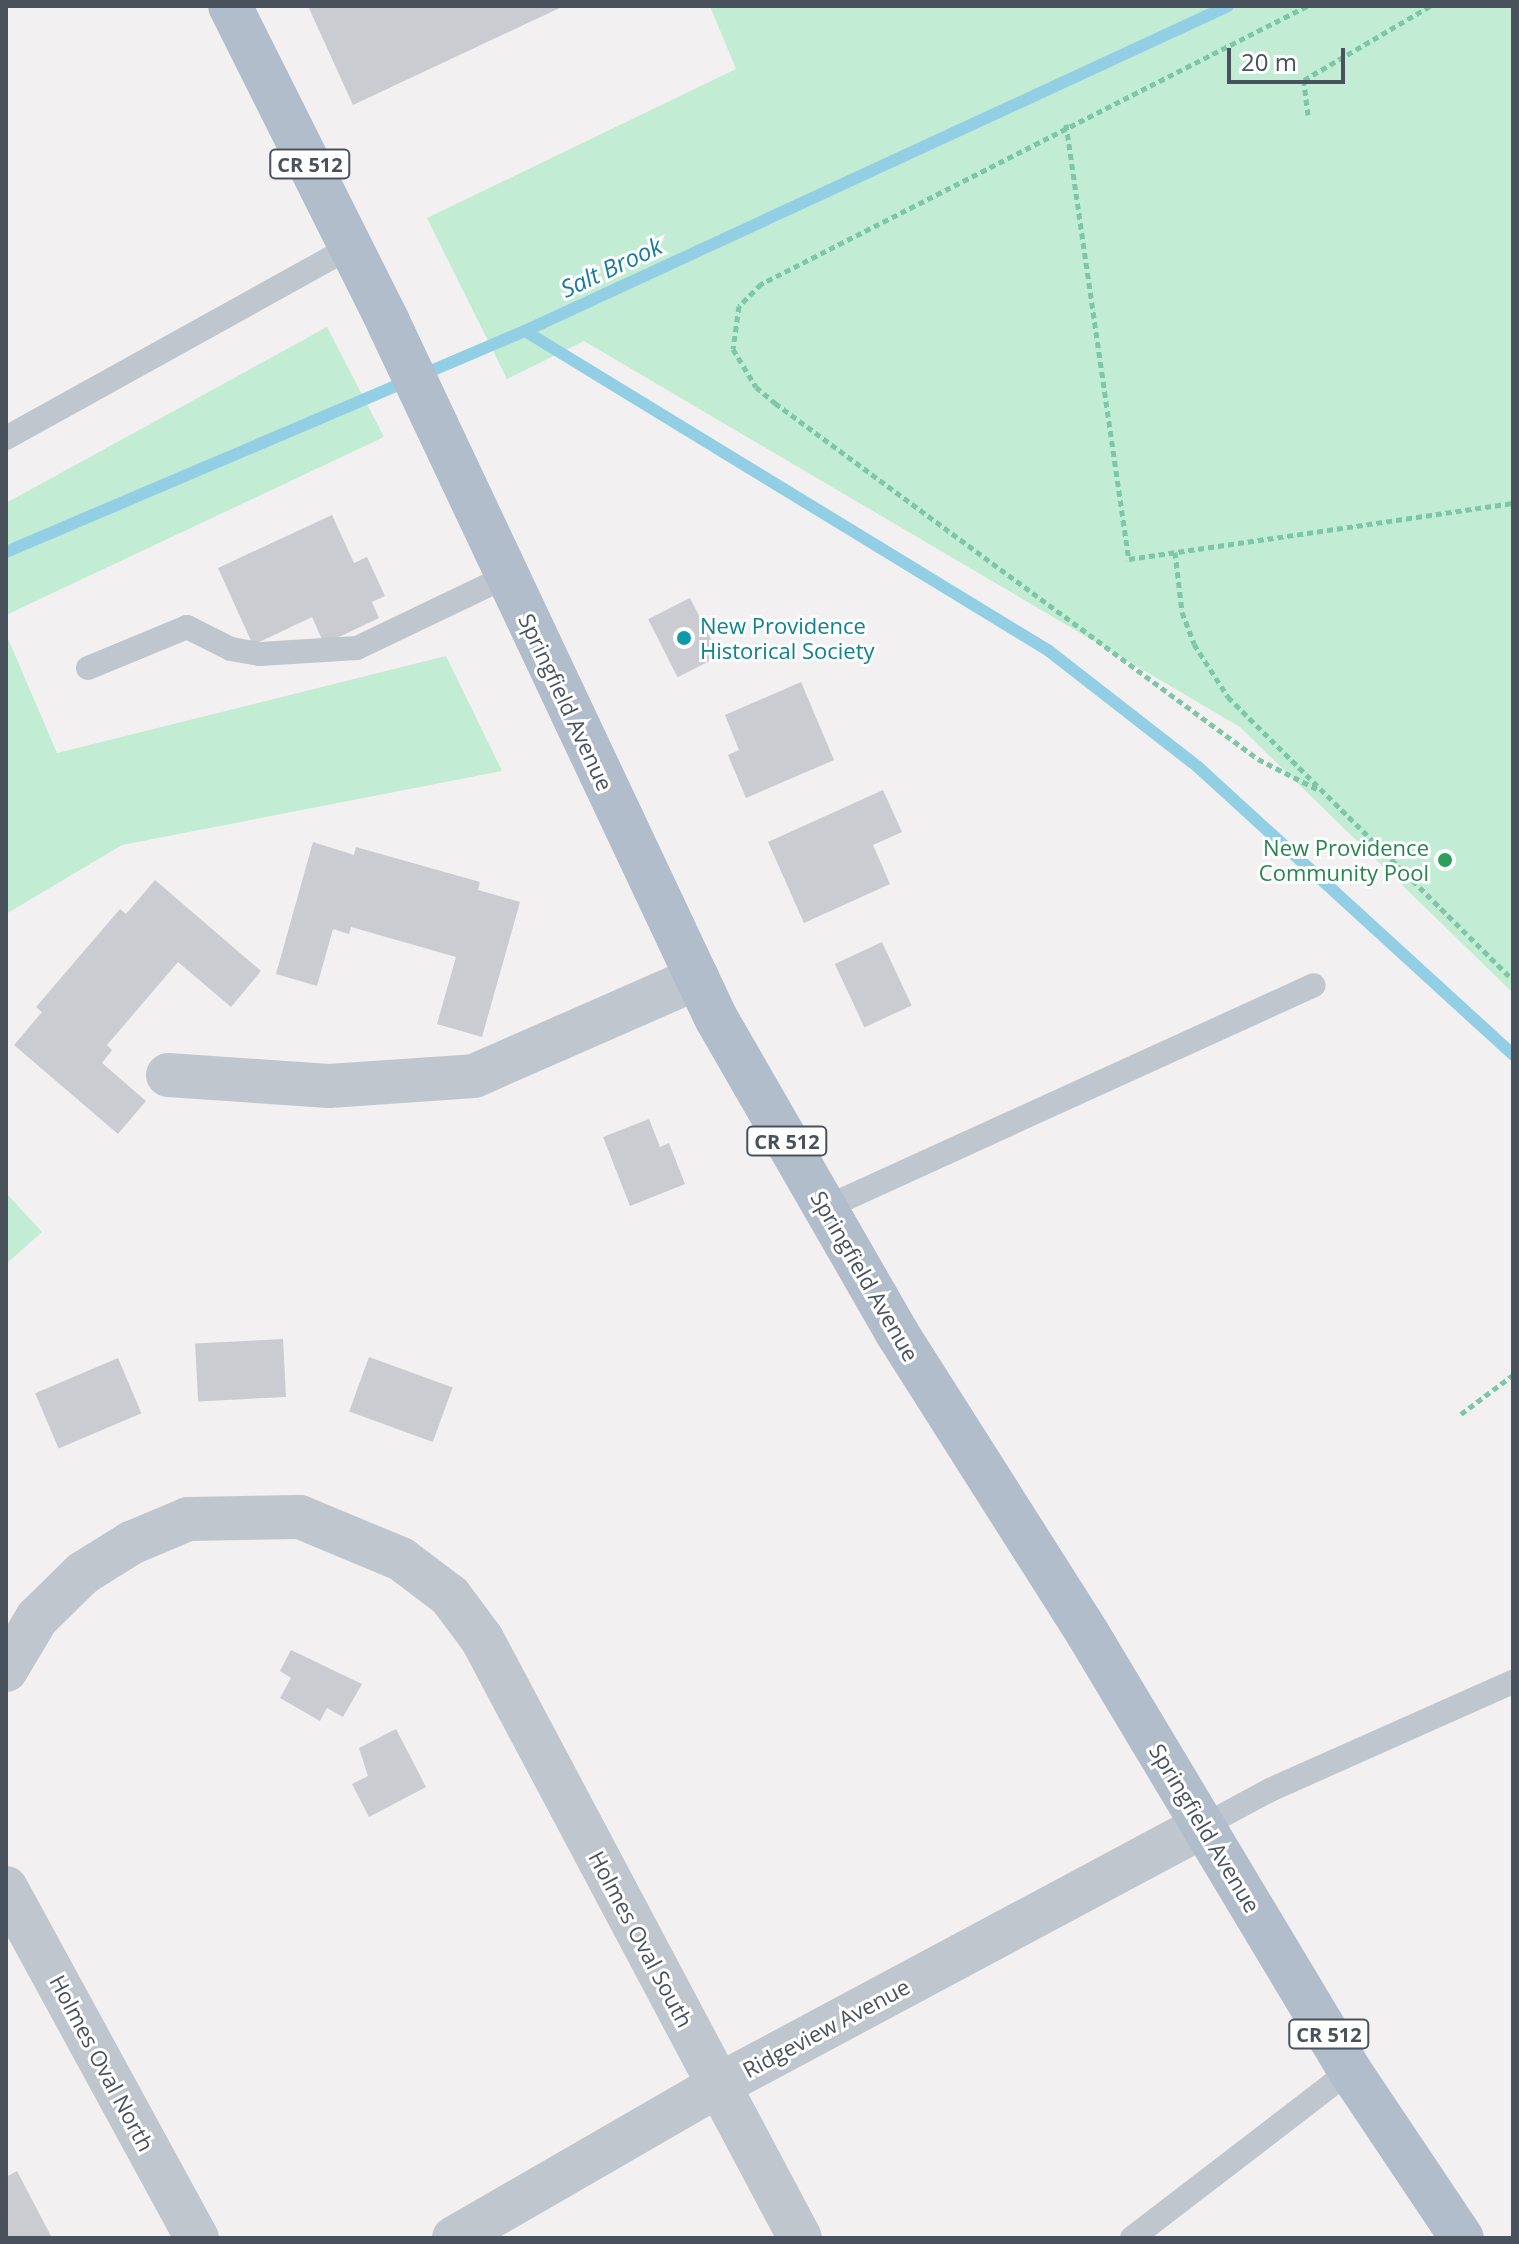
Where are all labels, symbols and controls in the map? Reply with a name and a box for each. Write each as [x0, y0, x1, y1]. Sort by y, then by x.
scale bar [1231, 32, 1349, 82]
text: 20 m [1241, 45, 1297, 78]
road number: CR 512 [268, 148, 352, 180]
water label: Salt Brook [556, 231, 666, 303]
street label: Springfield Avenue [513, 609, 619, 795]
place label: New Providence Historical Society [700, 612, 875, 664]
marker: New Providence Historical Society [675, 629, 693, 647]
place label: New Providence Community Pool [1259, 834, 1429, 886]
marker: New Providence Community Pool [1436, 851, 1454, 869]
road number: CR 512 [745, 1125, 829, 1157]
street label: Springfield Avenue [806, 1186, 924, 1366]
street label: Springfield Avenue [1144, 1739, 1266, 1917]
street label: Holmes Oval South [583, 1846, 699, 2032]
street label: Holmes Oval North [44, 1970, 160, 2156]
street label: Ridgeview Avenue [738, 1973, 914, 2083]
road number: CR 512 [1287, 2018, 1371, 2050]

